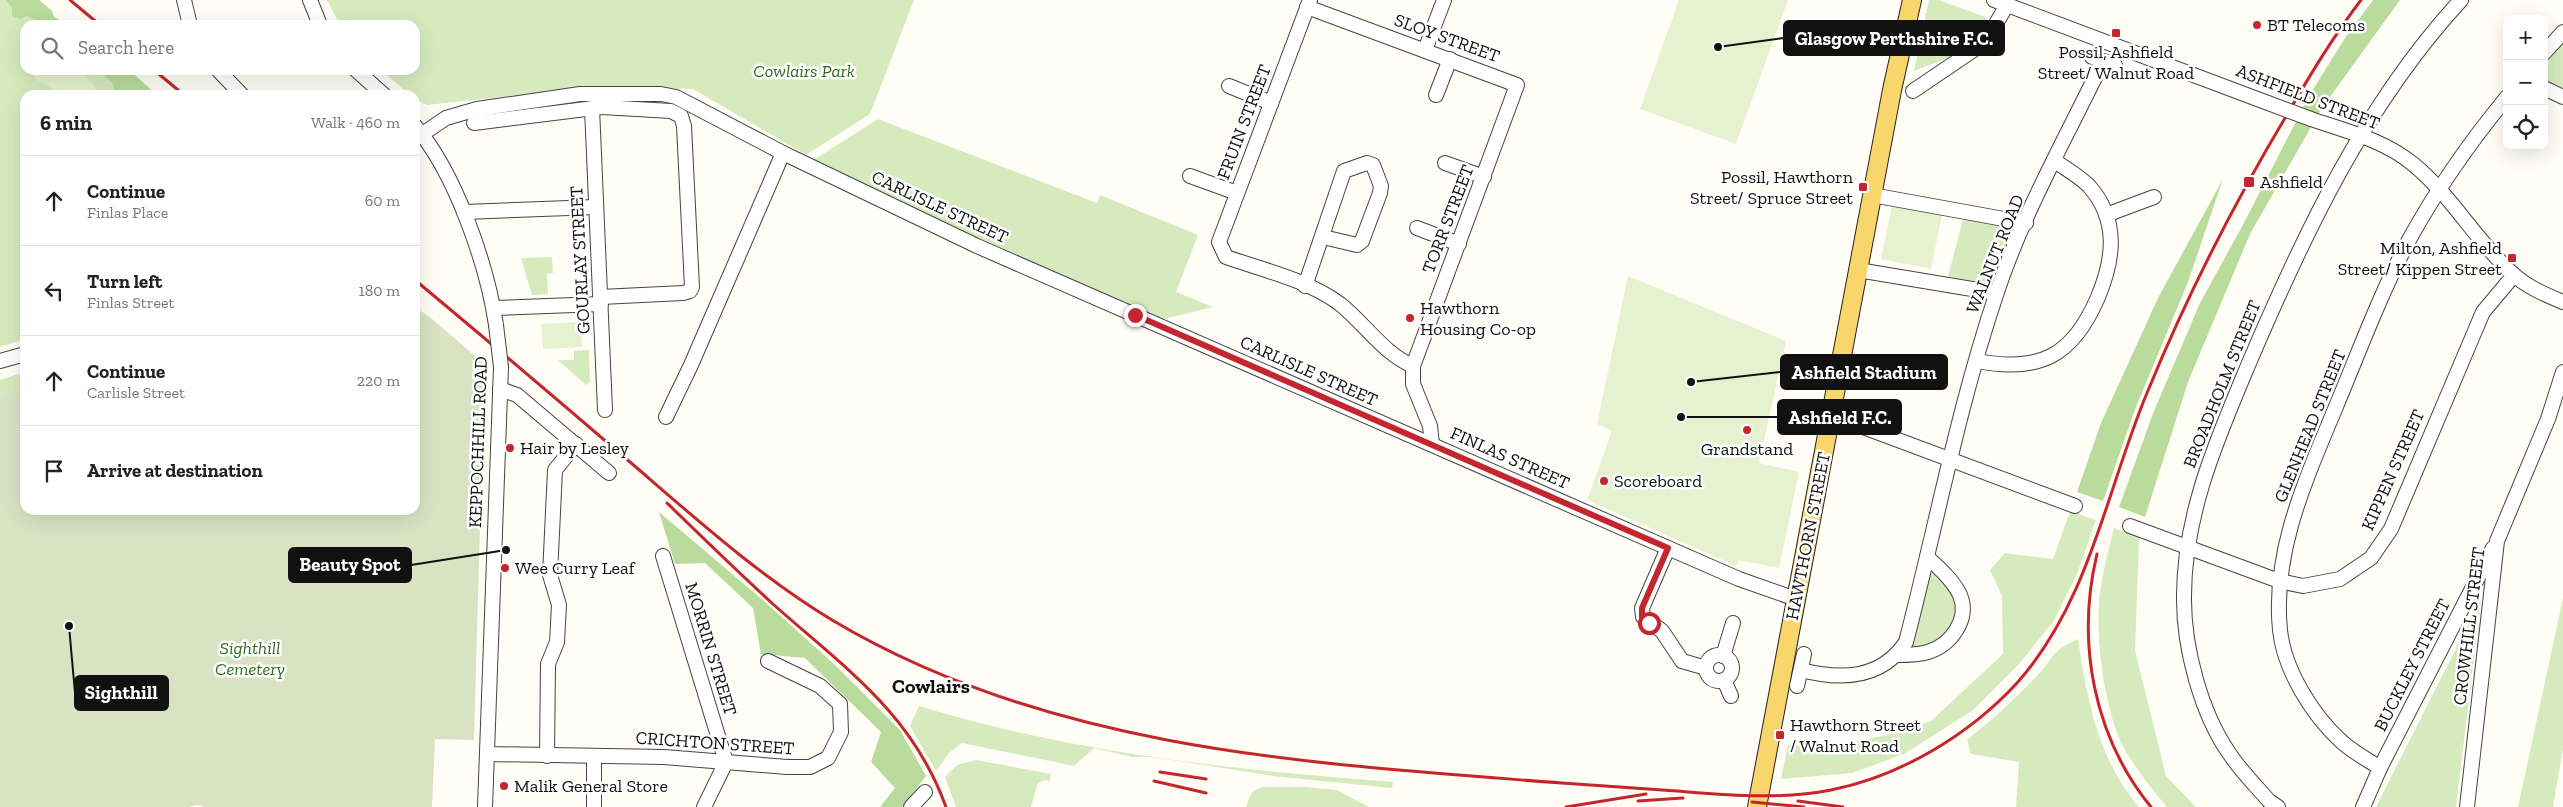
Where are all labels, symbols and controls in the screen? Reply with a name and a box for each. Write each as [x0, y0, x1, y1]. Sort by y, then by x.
street label: SLOY STREET [1391, 9, 1503, 67]
place label: BT Telecoms [2267, 14, 2365, 36]
map controls [2503, 15, 2548, 150]
button: + [2503, 15, 2548, 60]
marker: BT Telecoms [2251, 19, 2263, 31]
search box [20, 20, 420, 75]
callout: Glasgow Perthshire F.C. [1784, 21, 2004, 55]
text: Glasgow Perthshire F.C. [1795, 27, 1993, 50]
marker: Possil, Ashfield Street/ Walnut Road [2110, 27, 2122, 39]
icon: search [38, 34, 66, 62]
text: Search here [78, 36, 174, 59]
place label: Possil, Ashfield Street/ Walnut Road [2038, 41, 2194, 84]
street label: ASHFIELD STREET [2233, 59, 2383, 135]
park label: Cowlairs Park [753, 60, 855, 82]
button: − [2503, 60, 2548, 105]
street label: FRUIN STREET [1212, 61, 1276, 183]
button: locate [2503, 105, 2548, 150]
text: 6 min [40, 110, 92, 135]
text: Walk · 460 m [311, 113, 400, 132]
street label: TORR STREET [1417, 162, 1479, 276]
street label: CARLISLE STREET [868, 166, 1012, 248]
place label: Possil, Hawthorn Street/ Spruce Street [1690, 166, 1854, 209]
place label: Ashfield [2260, 171, 2323, 193]
marker: Ashfield [2242, 175, 2256, 189]
text: Continue [87, 180, 165, 203]
marker: Possil, Hawthorn Street/ Spruce Street [1857, 181, 1869, 193]
street label: GOURLAY STREET [565, 185, 595, 335]
icon: ahead [40, 187, 68, 215]
text: 60 m [365, 191, 400, 210]
street label: WALNUT ROAD [1961, 191, 2029, 317]
text: Finlas Place [87, 203, 168, 222]
place label: Milton, Ashfield Street/ Kippen Street [2338, 237, 2502, 280]
marker: Milton, Ashfield Street/ Kippen Street [2506, 252, 2518, 264]
text: Turn left [87, 270, 162, 293]
icon: left [40, 277, 68, 305]
text: 180 m [359, 281, 400, 300]
text: Finlas Street [87, 293, 174, 312]
place label: Hawthorn Housing Co-op [1420, 297, 1536, 340]
street label: BROADHOLM STREET [2178, 297, 2266, 471]
route end [1124, 304, 1147, 327]
marker: Hawthorn Housing Co-op [1404, 312, 1416, 324]
street label: CARLISLE STREET [1237, 331, 1381, 411]
street label: GLENHEAD STREET [2269, 346, 2351, 506]
callout: Ashfield Stadium [1781, 355, 1947, 389]
street label: KEPPOCHHILL ROAD [464, 356, 492, 528]
text: Continue [87, 360, 165, 383]
text: Ashfield Stadium [1791, 361, 1937, 384]
icon: ahead [40, 367, 68, 395]
text: 220 m [357, 371, 400, 390]
text: Carlisle Street [87, 383, 185, 402]
callout: Ashfield F.C. [1778, 400, 1901, 434]
text: Ashfield F.C. [1788, 406, 1892, 429]
street label: KIPPEN STREET [2357, 406, 2429, 534]
street label: FINLAS STREET [1447, 422, 1573, 494]
marker: Grandstand [1741, 424, 1753, 436]
place label: Hair by Lesley [520, 437, 630, 459]
place label: Grandstand [1701, 438, 1793, 460]
marker: Hair by Lesley [504, 442, 516, 454]
street label: HAWTHORN STREET [1781, 450, 1835, 622]
icon: arrive [40, 457, 68, 485]
text: Arrive at destination [87, 459, 263, 482]
place label: Scoreboard [1614, 470, 1702, 492]
marker: Scoreboard [1598, 475, 1610, 487]
street label: CROWHILL STREET [2448, 546, 2490, 706]
callout: Beauty Spot [289, 548, 411, 582]
text: Beauty Spot [299, 553, 401, 576]
place label: Wee Curry Leaf [515, 557, 636, 579]
marker: Wee Curry Leaf [499, 562, 511, 574]
street label: MORRIN STREET [680, 580, 742, 718]
street label: BUCKLEY STREET [2369, 595, 2455, 735]
route start [1638, 612, 1661, 635]
park label: Sighthill Cemetery [215, 637, 285, 680]
district label: Cowlairs [892, 674, 970, 698]
callout: Sighthill [75, 676, 168, 710]
text: Sighthill [84, 681, 158, 704]
place label: Hawthorn Street / Walnut Road [1790, 714, 1921, 757]
street label: CRICHTON STREET [635, 726, 795, 760]
marker: Hawthorn Street / Walnut Road [1774, 729, 1786, 741]
place label: Malik General Store [514, 775, 668, 797]
marker: Malik General Store [498, 780, 510, 792]

